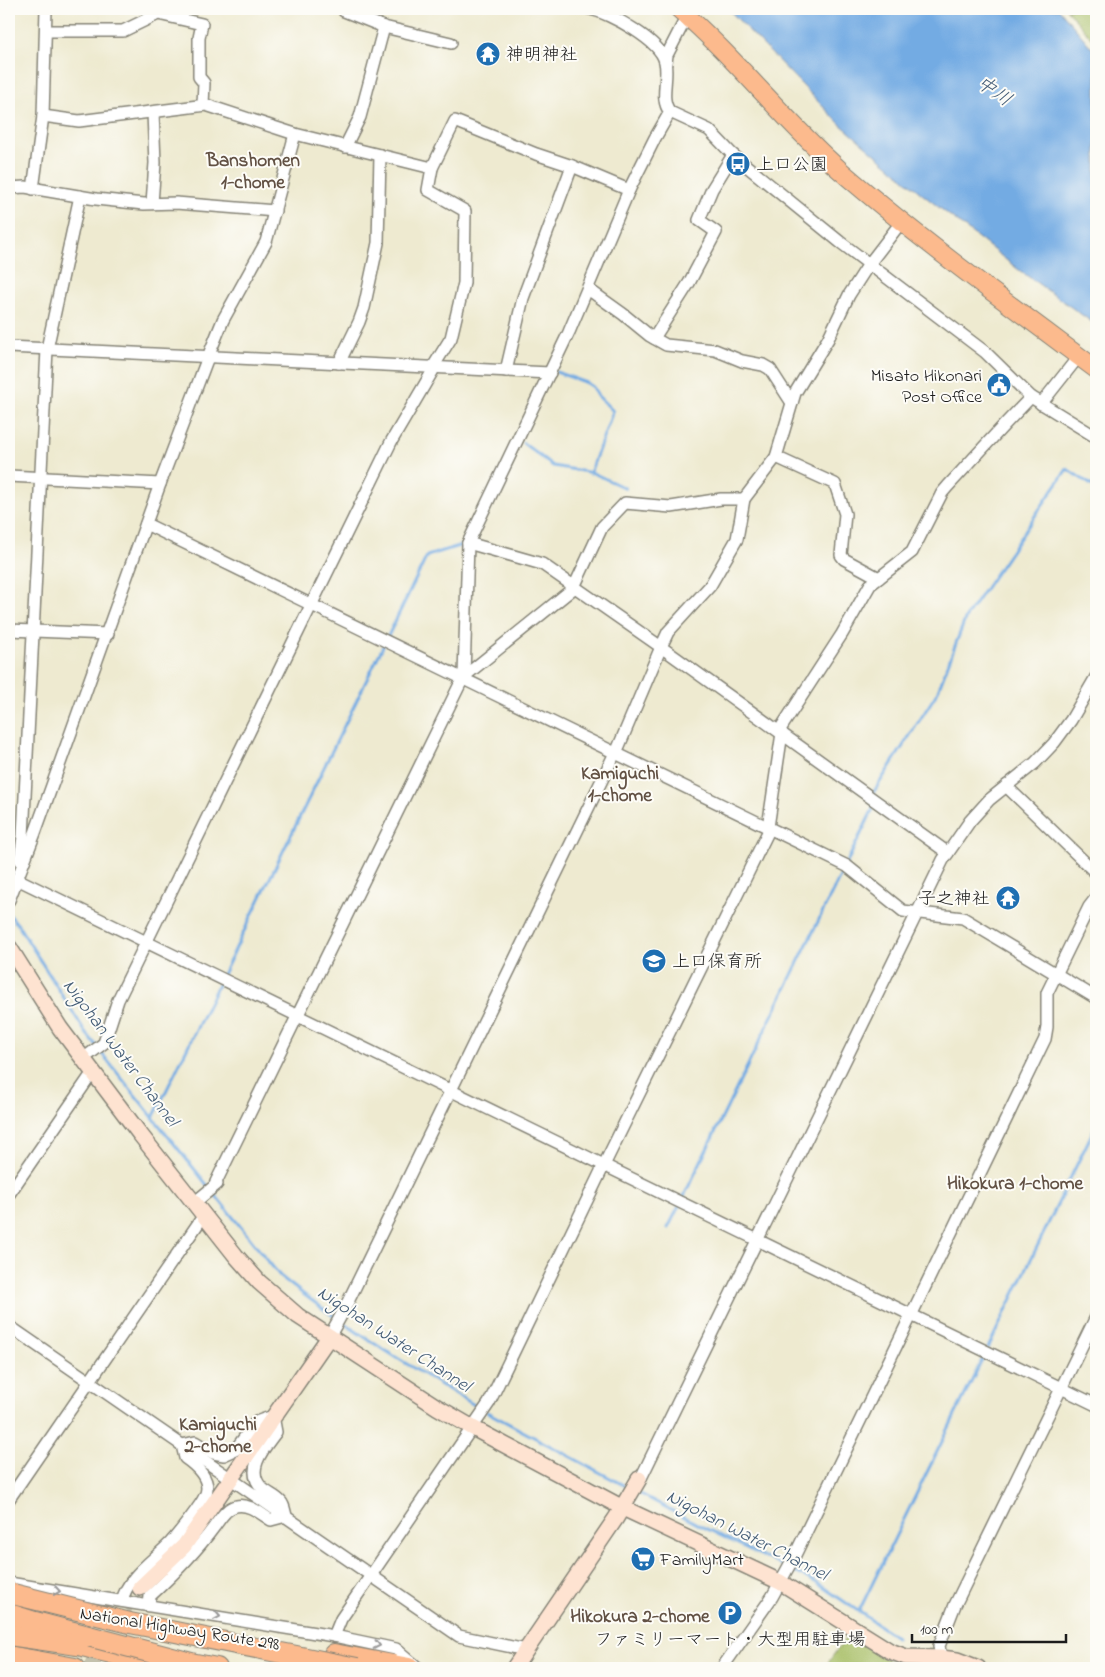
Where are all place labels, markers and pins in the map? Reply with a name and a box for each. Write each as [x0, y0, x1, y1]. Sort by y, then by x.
temple icon: 神明神社 [475, 41, 501, 67]
place label: 神明神社 [506, 43, 578, 69]
bus stop icon: 上口公園 [725, 151, 751, 177]
place label: 上口公園 [756, 153, 828, 179]
place label: Misato Hikonari Post Office [871, 364, 983, 411]
public building icon: Misato Hikonari Post Office [986, 372, 1012, 398]
temple icon: 子之神社 [995, 885, 1021, 911]
place label: 子之神社 [918, 887, 990, 913]
school or university icon: 上口保育所 [641, 948, 667, 974]
place label: 上口保育所 [672, 950, 762, 976]
supermarket icon: FamilyMart [630, 1546, 656, 1572]
place label: FamilyMart [659, 1548, 744, 1574]
parking icon: ファミリーマート・大型用駐車場 [717, 1600, 743, 1626]
place label: ファミリーマート・大型用駐車場 [595, 1628, 865, 1654]

